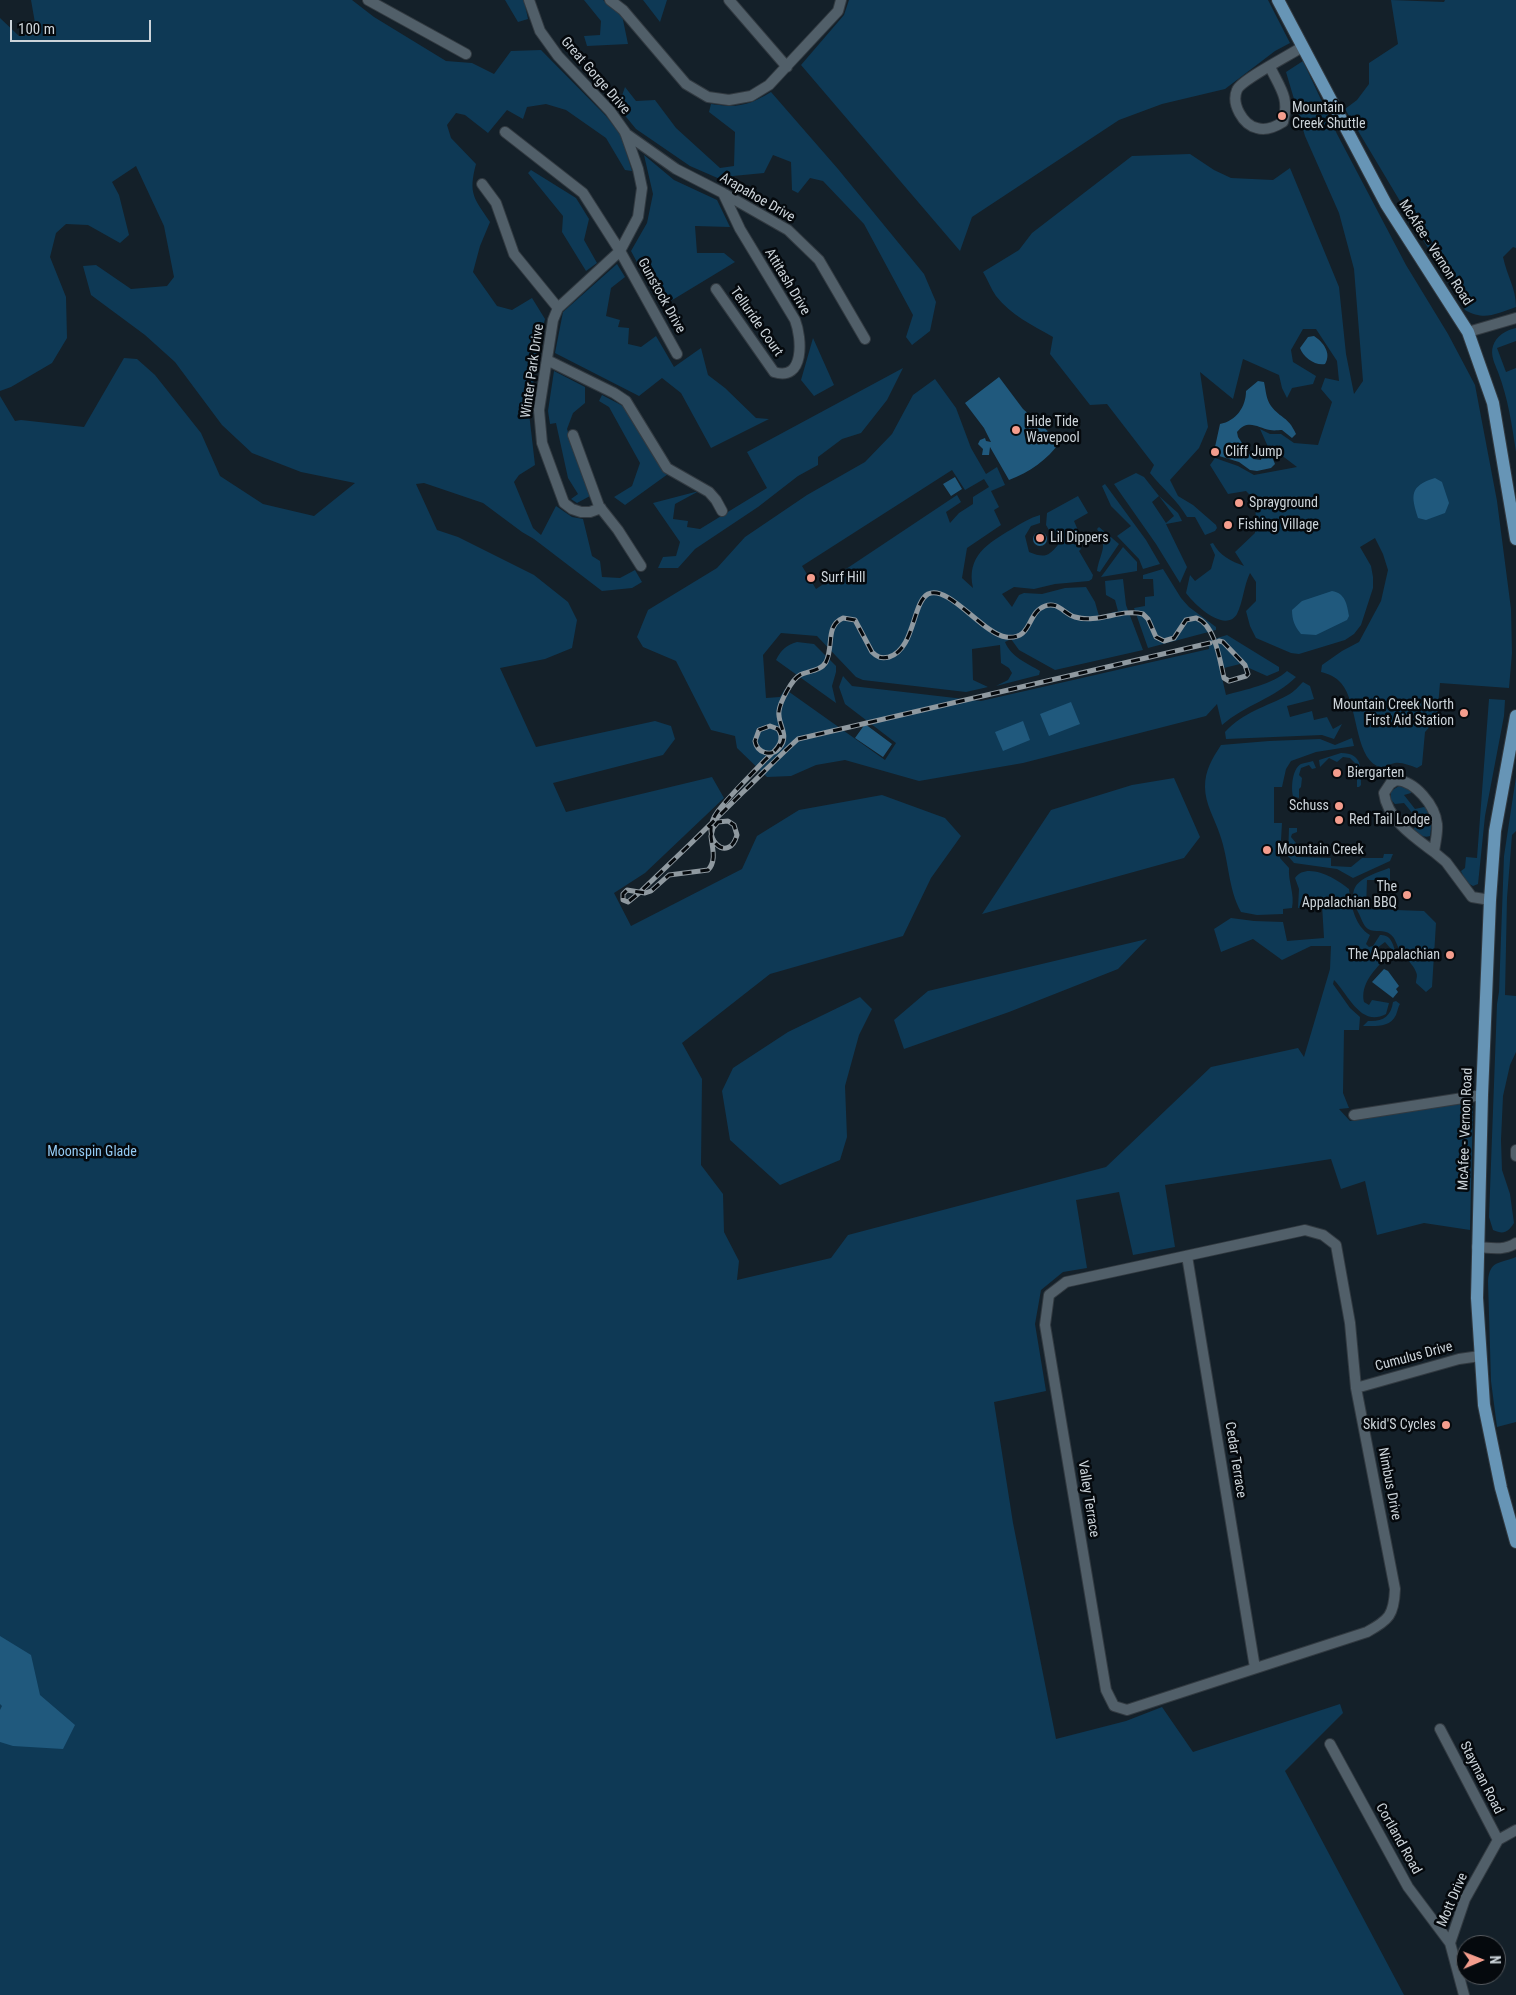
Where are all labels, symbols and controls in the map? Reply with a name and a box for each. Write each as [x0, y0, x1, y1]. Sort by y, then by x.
scale bar [12, 10, 154, 42]
text: 100 m [18, 20, 55, 38]
street label: Great Gorge Drive [557, 34, 633, 118]
place label: Mountain Creek Shuttle [1292, 100, 1366, 132]
marker: Mountain Creek Shuttle [1276, 110, 1288, 122]
street label: Arapahoe Drive [716, 170, 798, 226]
street label: McAfee - Vernon Road [1395, 197, 1475, 309]
street label: Attitash Drive [761, 246, 813, 318]
street label: Gunstock Drive [633, 256, 689, 336]
street label: Telluride Court [726, 284, 786, 360]
street label: Winter Park Drive [518, 323, 548, 419]
place label: Hide Tide Wavepool [1026, 414, 1080, 447]
marker: Hide Tide Wavepool [1010, 424, 1022, 436]
place label: Cliff Jump [1225, 444, 1282, 460]
marker: Cliff Jump [1209, 446, 1221, 458]
place label: Sprayground [1249, 495, 1318, 511]
marker: Sprayground [1233, 497, 1245, 509]
place label: Fishing Village [1238, 517, 1319, 533]
marker: Fishing Village [1222, 519, 1234, 531]
place label: Lil Dippers [1050, 530, 1109, 546]
marker: Lil Dippers [1034, 532, 1046, 544]
place label: Surf Hill [821, 570, 865, 586]
marker: Surf Hill [805, 572, 817, 584]
place label: Mountain Creek North First Aid Station [1333, 697, 1454, 730]
marker: Mountain Creek North First Aid Station [1458, 707, 1470, 719]
place label: Biergarten [1347, 765, 1404, 781]
marker: Biergarten [1331, 767, 1343, 779]
place label: Schuss [1289, 798, 1329, 814]
marker: Schuss [1333, 800, 1345, 812]
place label: Red Tail Lodge [1349, 812, 1430, 828]
marker: Red Tail Lodge [1333, 814, 1345, 826]
place label: Mountain Creek [1277, 842, 1364, 858]
marker: Mountain Creek [1261, 844, 1273, 856]
place label: The Appalachian BBQ [1302, 879, 1397, 912]
marker: The Appalachian BBQ [1401, 889, 1413, 901]
place label: The Appalachian [1348, 947, 1440, 963]
marker: The Appalachian [1444, 949, 1456, 961]
street label: McAfee - Vernon Road [1455, 1067, 1477, 1191]
park label: Moonspin Glade [47, 1144, 137, 1160]
street label: Cumulus Drive [1373, 1339, 1455, 1375]
place label: Skid'S Cycles [1363, 1417, 1436, 1433]
marker: Skid'S Cycles [1440, 1419, 1452, 1431]
street label: Cedar Terrace [1221, 1421, 1249, 1499]
street label: Nimbus Drive [1374, 1446, 1404, 1522]
street label: Valley Terrace [1074, 1459, 1102, 1539]
street label: Stayman Road [1456, 1739, 1506, 1817]
street label: Cortland Road [1372, 1801, 1424, 1877]
street label: Mott Drive [1434, 1870, 1472, 1930]
north arrow [1456, 1935, 1506, 1985]
text: N [1487, 1955, 1503, 1964]

